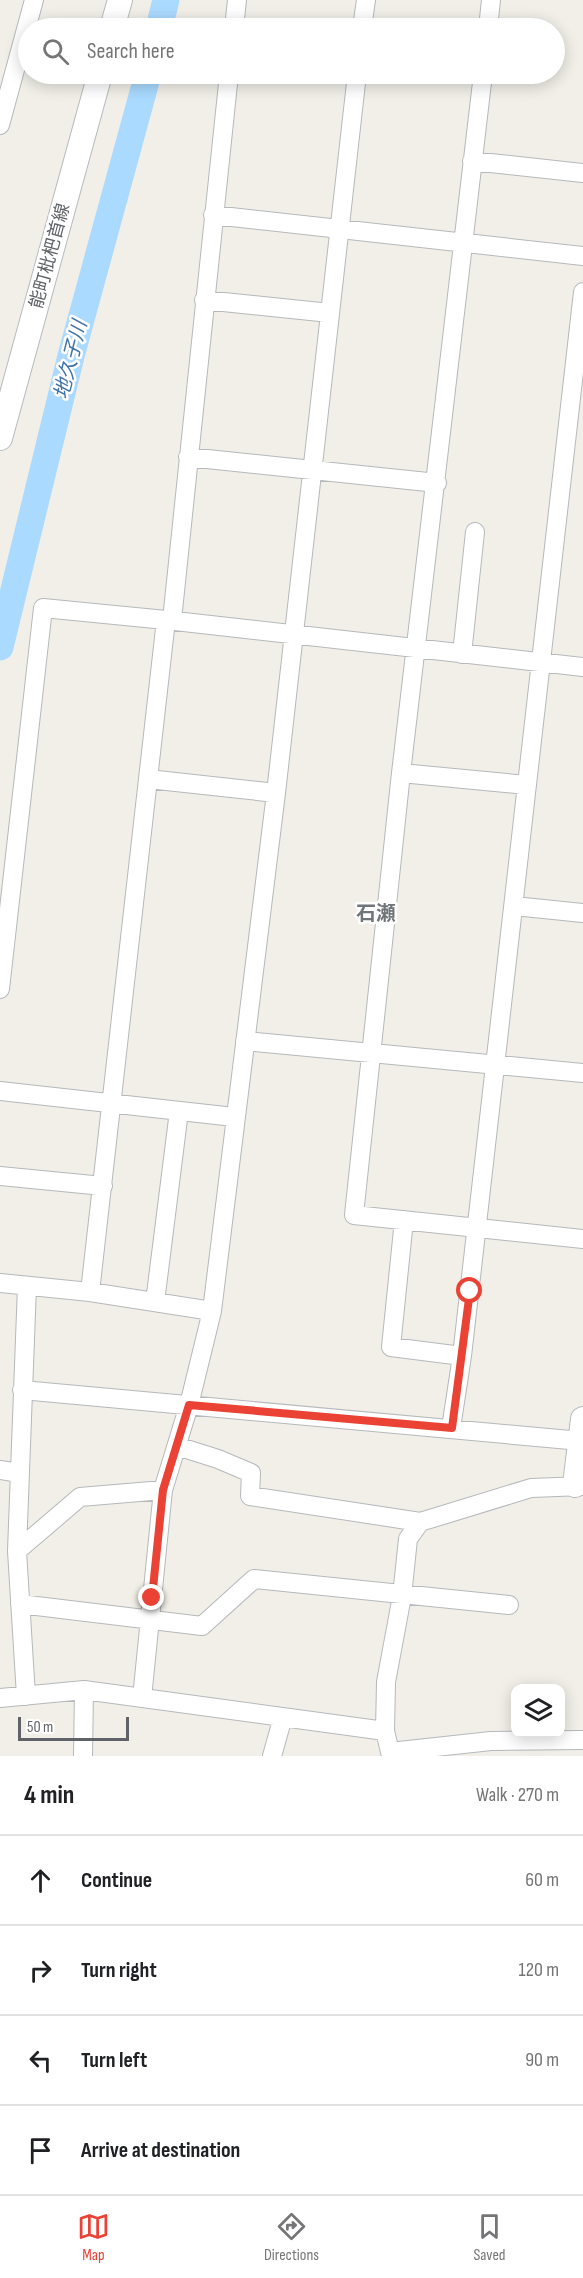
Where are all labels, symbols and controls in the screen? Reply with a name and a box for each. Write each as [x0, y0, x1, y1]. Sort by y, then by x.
search box [18, 18, 565, 84]
icon: search [39, 35, 72, 68]
text: Search here [87, 38, 174, 65]
street label: 能町枇杷首線 [26, 201, 74, 311]
water label: 地久子川 [50, 316, 93, 402]
district label: 石瀬 [356, 902, 396, 926]
route start [456, 1277, 482, 1303]
route end [138, 1584, 164, 1610]
map controls [511, 1684, 565, 1738]
button: layers [511, 1684, 565, 1738]
scale bar [18, 1714, 129, 1742]
text: 50 m [27, 1718, 53, 1737]
text: 4 min [24, 1780, 74, 1811]
text: Walk · 270 m [476, 1783, 559, 1807]
icon: ahead [24, 1864, 57, 1897]
text: Continue [81, 1867, 152, 1894]
text: 60 m [525, 1868, 559, 1892]
icon: right [24, 1954, 57, 1987]
text: Turn right [81, 1957, 157, 1984]
text: 120 m [519, 1958, 559, 1982]
icon: left [24, 2044, 57, 2077]
text: Turn left [81, 2047, 147, 2074]
text: 90 m [525, 2048, 559, 2072]
icon: arrive [24, 2134, 57, 2167]
text: Arrive at destination [81, 2137, 240, 2164]
tab: Map [77, 2210, 110, 2265]
tab: Directions [264, 2210, 319, 2265]
tab: Saved [473, 2210, 506, 2265]

